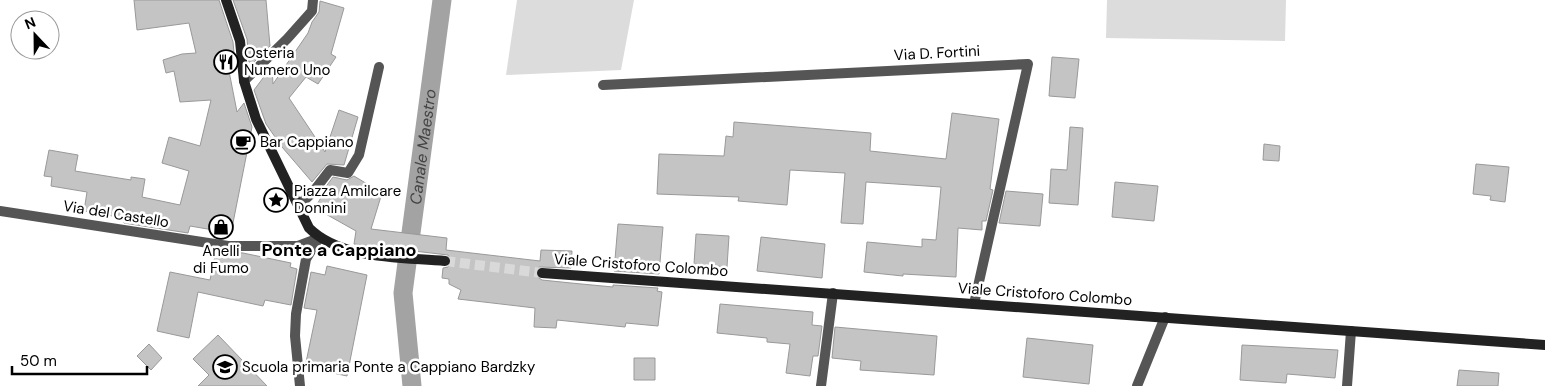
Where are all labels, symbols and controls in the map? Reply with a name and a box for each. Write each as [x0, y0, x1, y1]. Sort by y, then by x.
north arrow [10, 10, 60, 60]
text: N [22, 13, 38, 33]
street label: Via D. Fortini [893, 41, 981, 65]
place label: Osteria Numero Uno [244, 43, 330, 80]
restaurant icon: Osteria Numero Uno [213, 49, 239, 75]
water label: Canale Maestro [404, 88, 441, 206]
cafe icon: Bar Cappiano [230, 129, 256, 155]
place label: Bar Cappiano [260, 132, 354, 152]
place label: Piazza Amilcare Donnini [294, 181, 401, 218]
place icon: Piazza Amilcare Donnini [263, 187, 289, 213]
street label: Via del Castello [62, 196, 170, 232]
shop icon: Anelli di Fumo [208, 214, 234, 240]
district label: Ponte a Cappiano [261, 238, 417, 262]
place label: Anelli di Fumo [193, 241, 249, 278]
street label: Viale Cristoforo Colombo [553, 249, 729, 281]
street label: Viale Cristoforo Colombo [957, 278, 1133, 310]
scale bar [12, 344, 148, 376]
text: 50 m [20, 351, 57, 371]
school or university icon: Scuola primaria Ponte a Cappiano Bardzky [212, 354, 238, 380]
place label: Scuola primaria Ponte a Cappiano Bardzky [242, 357, 536, 377]

